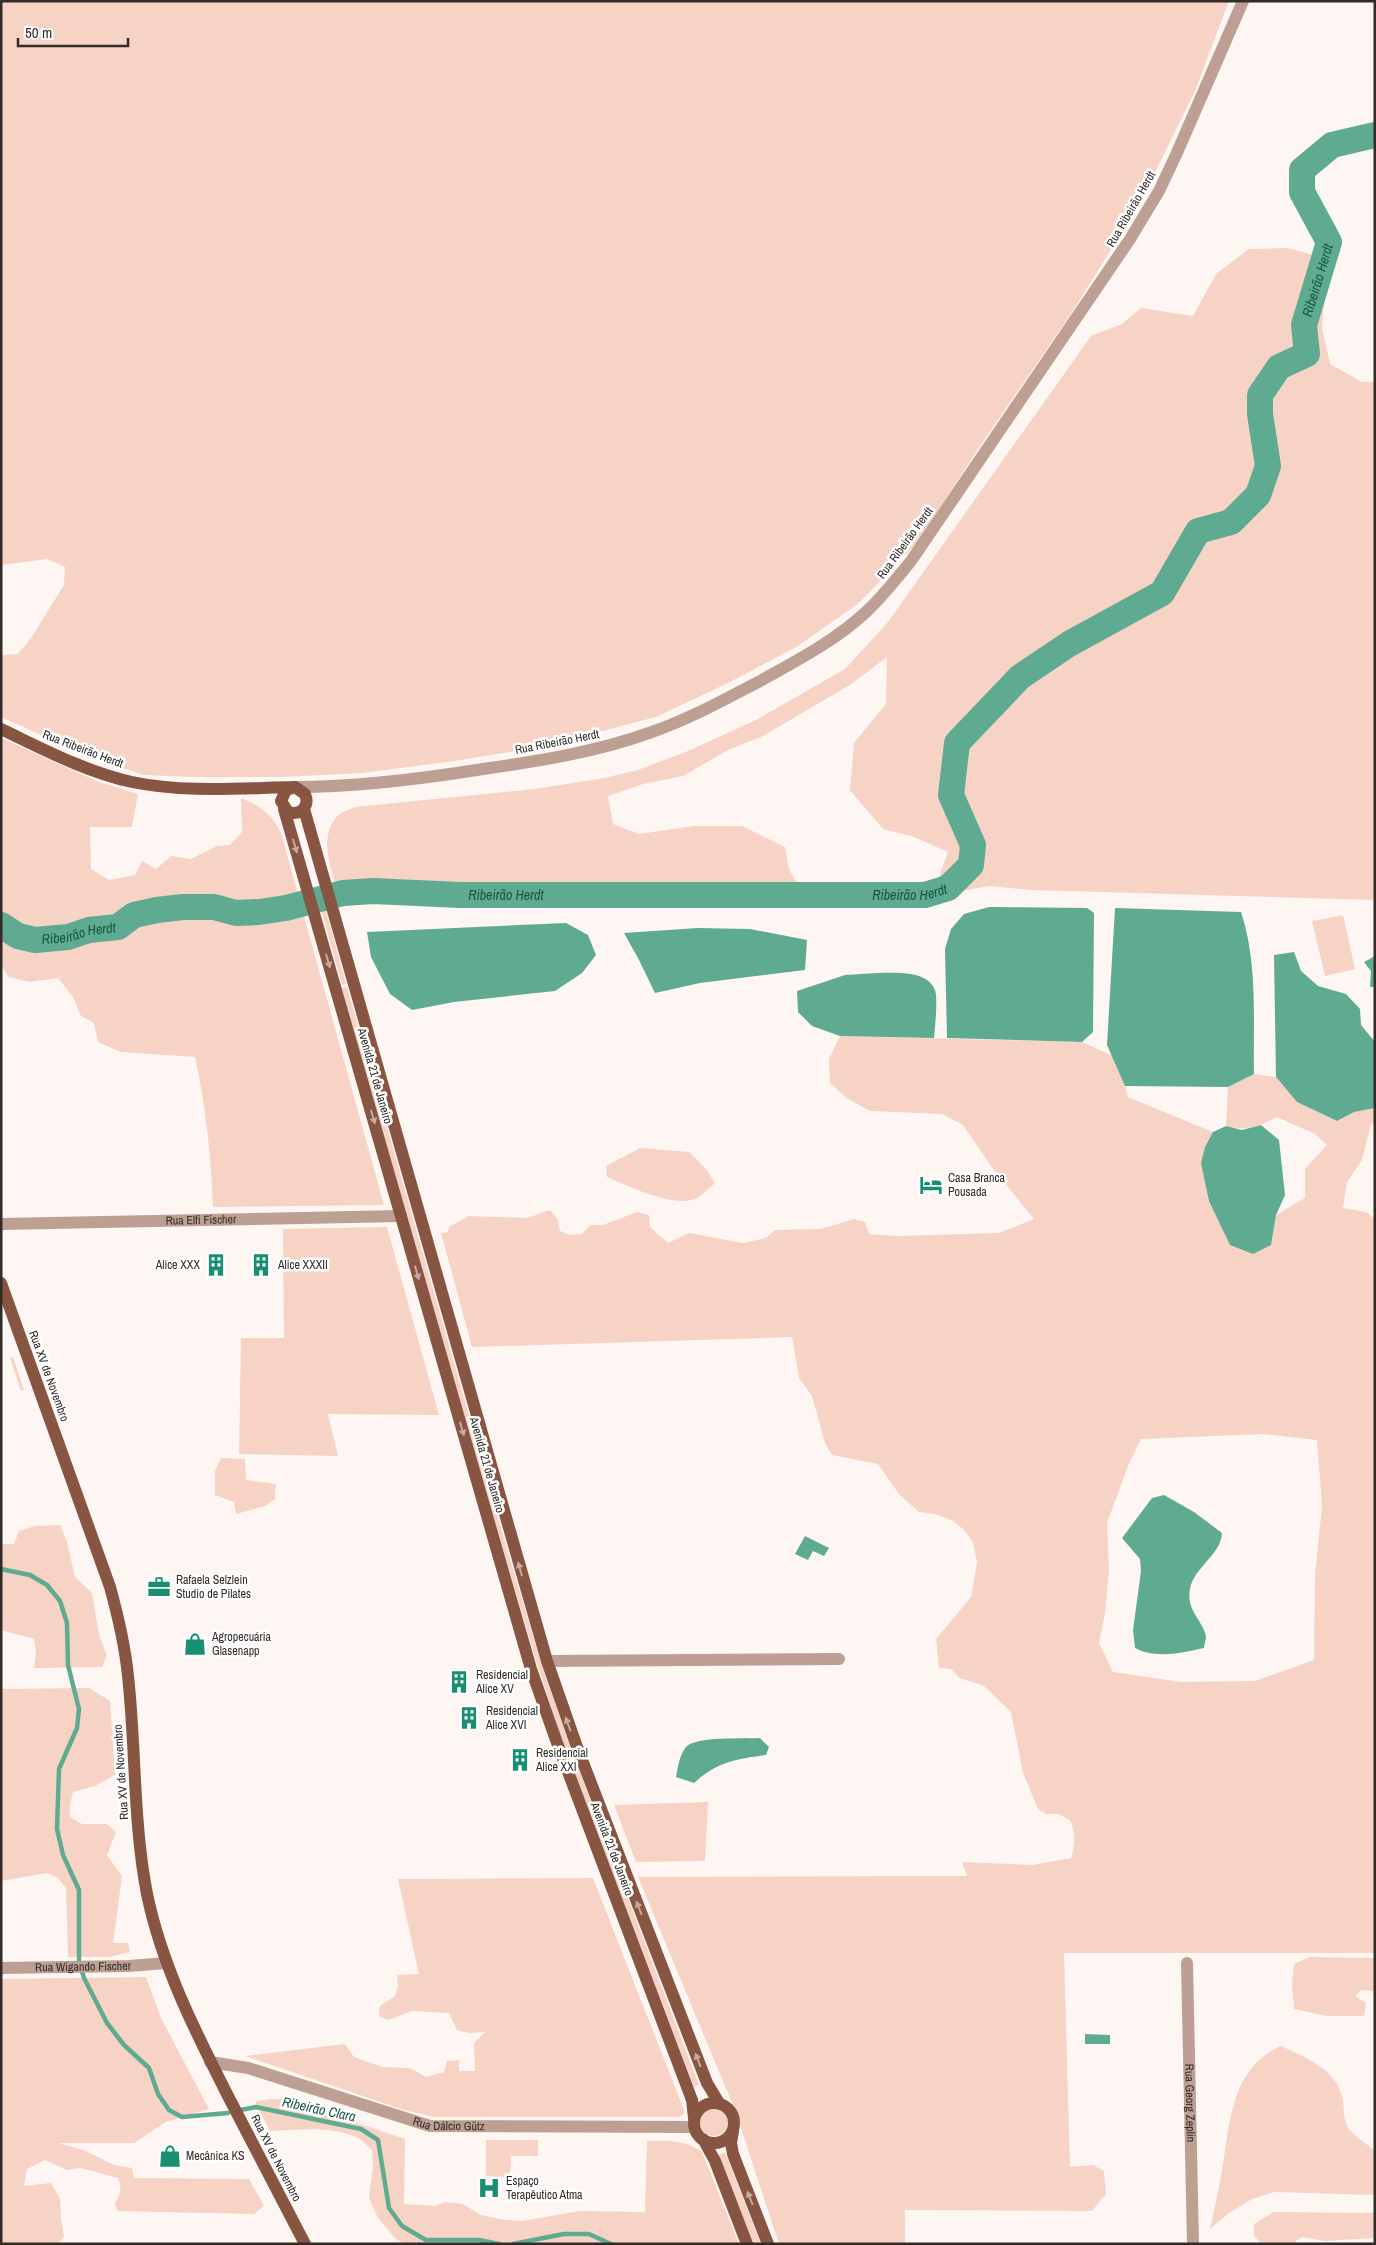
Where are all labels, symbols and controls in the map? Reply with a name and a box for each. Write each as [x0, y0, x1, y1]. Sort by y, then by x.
scale bar [18, 15, 128, 47]
text: 50 m [25, 22, 52, 43]
street label: Rua Ribeirão Herdt [1103, 168, 1159, 250]
water label: Ribeirão Herdt [1298, 241, 1337, 319]
street label: Rua Ribeirão Herdt [873, 504, 937, 582]
street label: Rua Ribeirão Herdt [40, 726, 126, 772]
street label: Rua Ribeirão Herdt [514, 726, 601, 758]
one-way arrow [291, 839, 299, 854]
water label: Ribeirão Herdt [872, 880, 950, 904]
water label: Ribeirão Herdt [468, 886, 544, 904]
water label: Ribeirão Herdt [41, 918, 117, 948]
one-way arrow [324, 953, 332, 968]
street label: Avenida 21 de Janeiro [353, 1025, 396, 1126]
one-way arrow [369, 1109, 377, 1124]
place label: Casa Branca Pousada [948, 1170, 1005, 1200]
hotel icon: Casa Branca Pousada [918, 1172, 944, 1198]
street label: Rua Elfi Fischer [165, 1211, 237, 1229]
building icon: Alice XXX [203, 1252, 229, 1278]
building icon: Alice XXXII [248, 1252, 274, 1278]
place label: Alice XXX [155, 1257, 200, 1273]
place label: Alice XXXII [277, 1257, 328, 1273]
one-way arrow [413, 1265, 421, 1281]
street label: Rua XV de Novembro [25, 1328, 73, 1424]
street label: Avenida 21 de Janeiro [465, 1414, 508, 1515]
one-way arrow [458, 1422, 466, 1437]
one-way arrow [516, 1561, 524, 1576]
place label: Rafaela Selzlein Studio de Pilates [176, 1572, 251, 1602]
office icon: Rafaela Selzlein Studio de Pilates [146, 1574, 172, 1600]
place label: Agropecuária Glasenapp [211, 1629, 272, 1659]
shop icon: Agropecuária Glasenapp [182, 1631, 208, 1657]
place label: Residencial Alice XV [475, 1667, 528, 1697]
building icon: Residencial Alice XV [446, 1669, 472, 1695]
place label: Residencial Alice XVI [485, 1703, 538, 1733]
building icon: Residencial Alice XVI [456, 1705, 482, 1731]
one-way arrow [564, 1716, 571, 1731]
street label: Rua XV de Novembro [110, 1724, 132, 1820]
place label: Residencial Alice XXI [535, 1745, 588, 1775]
building icon: Residencial Alice XXI [507, 1747, 533, 1773]
street label: Avenida 21 de Janeiro [586, 1799, 637, 1898]
one-way arrow [635, 1900, 643, 1915]
street label: Rua Wigando Fischer [35, 1958, 132, 1975]
one-way arrow [694, 2052, 701, 2067]
street label: Rua Georg Zeplin [1181, 2064, 1199, 2142]
water label: Ribeirão Clara [281, 2092, 357, 2126]
street label: Rua XV de Novembro [247, 2112, 305, 2204]
street label: Rua Dálcio Gütz [411, 2113, 485, 2134]
shop icon: Mecânica KS [157, 2143, 183, 2169]
place label: Mecânica KS [186, 2148, 245, 2164]
place label: Espaço Terapêutico Atma [506, 2173, 583, 2203]
hospital icon: Espaço Terapêutico Atma [476, 2175, 502, 2201]
one-way arrow [746, 2191, 754, 2205]

